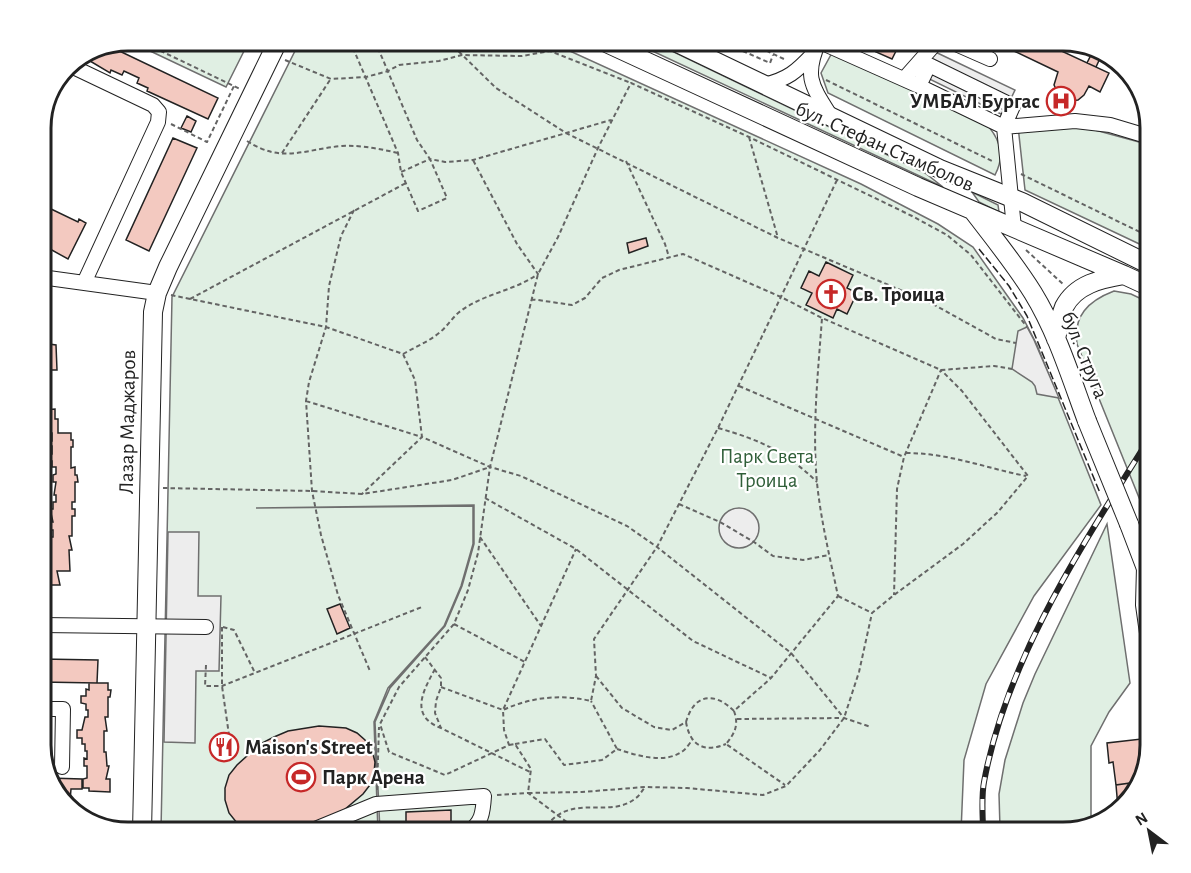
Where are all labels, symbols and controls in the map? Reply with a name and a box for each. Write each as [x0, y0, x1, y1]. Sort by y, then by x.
hospital icon: УМБАЛ Бургас [1045, 85, 1077, 117]
place label: УМБАЛ Бургас [910, 91, 1040, 112]
street label: бул. Стефан Стамболов [792, 98, 977, 195]
church icon: Св. Троица [815, 278, 847, 310]
place label: Св. Троица [852, 284, 945, 305]
street label: бул. Струга [1058, 309, 1112, 402]
street label: Лазар Маджаров [116, 350, 139, 494]
park label: Парк Света Троица [720, 446, 815, 491]
restaurant icon: Maison's Street [208, 731, 240, 763]
place label: Maison's Street [245, 737, 373, 758]
sports icon: Парк Арена [285, 761, 317, 793]
place label: Парк Арена [322, 767, 425, 788]
north arrow [1119, 801, 1179, 861]
text: N [1133, 809, 1151, 829]

